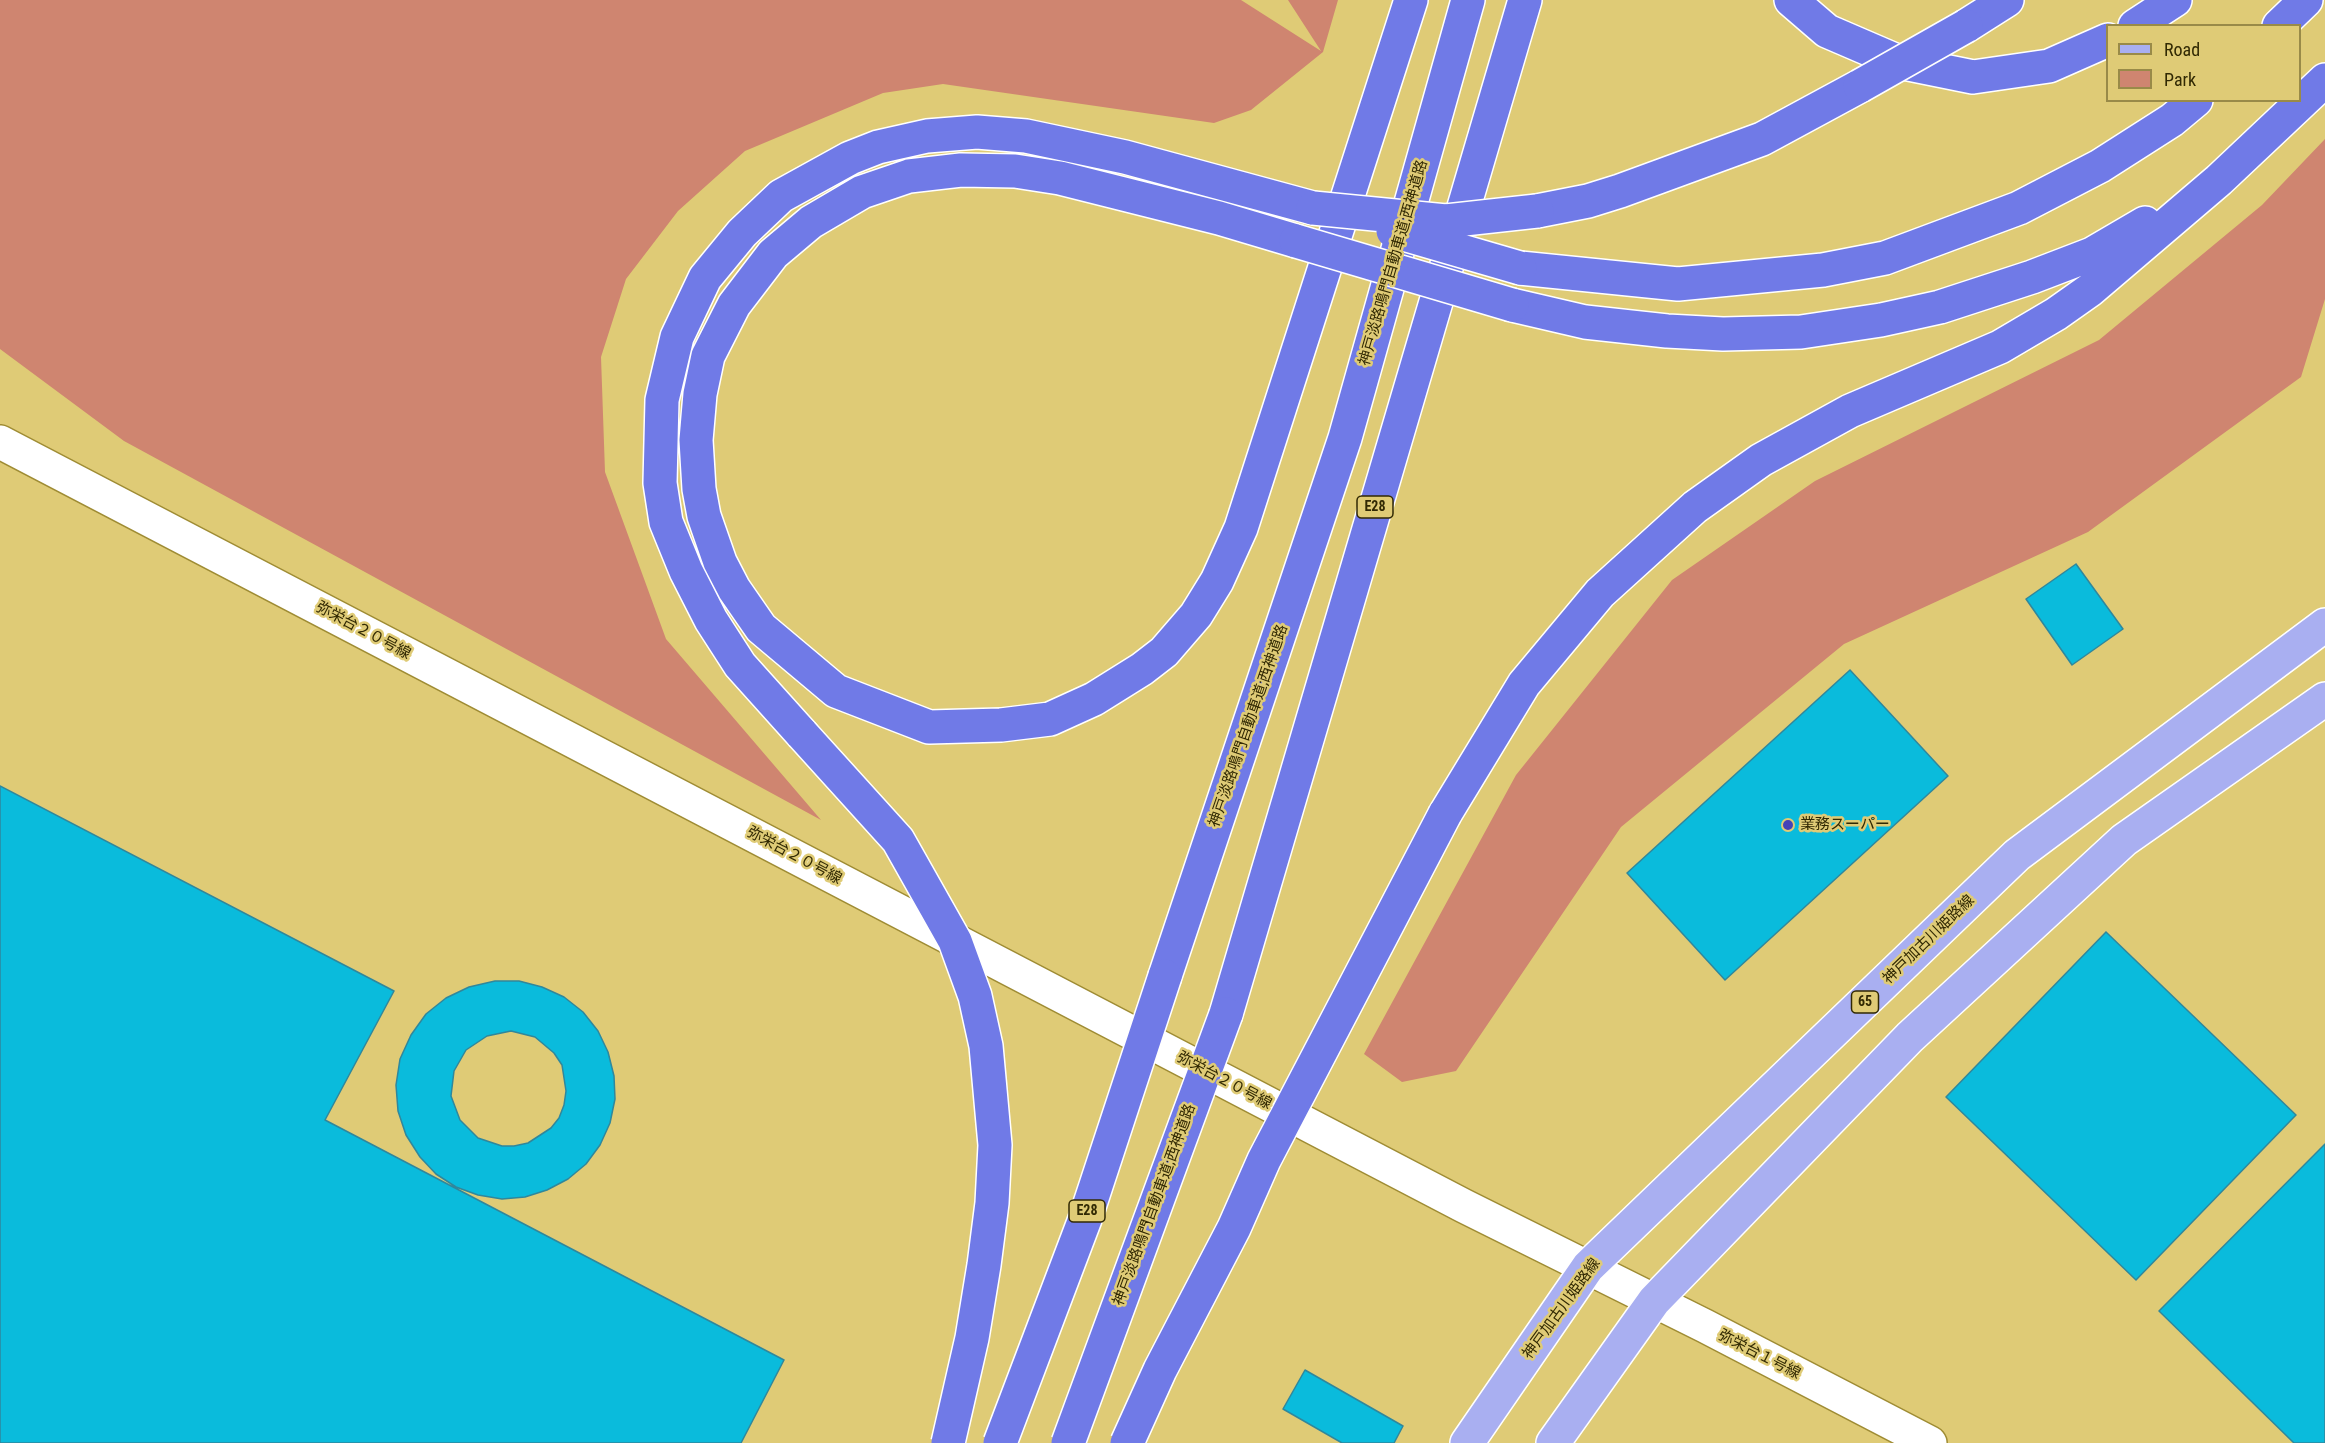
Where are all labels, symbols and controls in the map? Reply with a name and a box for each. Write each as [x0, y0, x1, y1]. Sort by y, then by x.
legend [2106, 24, 2301, 102]
text: Road [2164, 39, 2200, 60]
text: Park [2164, 69, 2196, 90]
street label: 神戸淡路鳴門自動車道;西神道路 [1356, 158, 1432, 368]
road number: E28 [1357, 496, 1393, 518]
street label: 弥栄台２０号線 [312, 598, 414, 664]
street label: 神戸淡路鳴門自動車道;西神道路 [1206, 622, 1292, 830]
place label: 業務スーパー [1800, 816, 1890, 834]
marker: 業務スーパー [1781, 818, 1795, 832]
street label: 弥栄台２０号線 [743, 823, 845, 889]
street label: 神戸加古川姫路線 [1880, 892, 1978, 988]
road number: 65 [1852, 991, 1878, 1013]
street label: 弥栄台２０号線 [1173, 1048, 1275, 1114]
street label: 神戸淡路鳴門自動車道;西神道路 [1110, 1102, 1200, 1308]
road number: E28 [1069, 1200, 1105, 1222]
street label: 神戸加古川姫路線 [1519, 1255, 1605, 1363]
street label: 弥栄台１号線 [1715, 1327, 1803, 1383]

